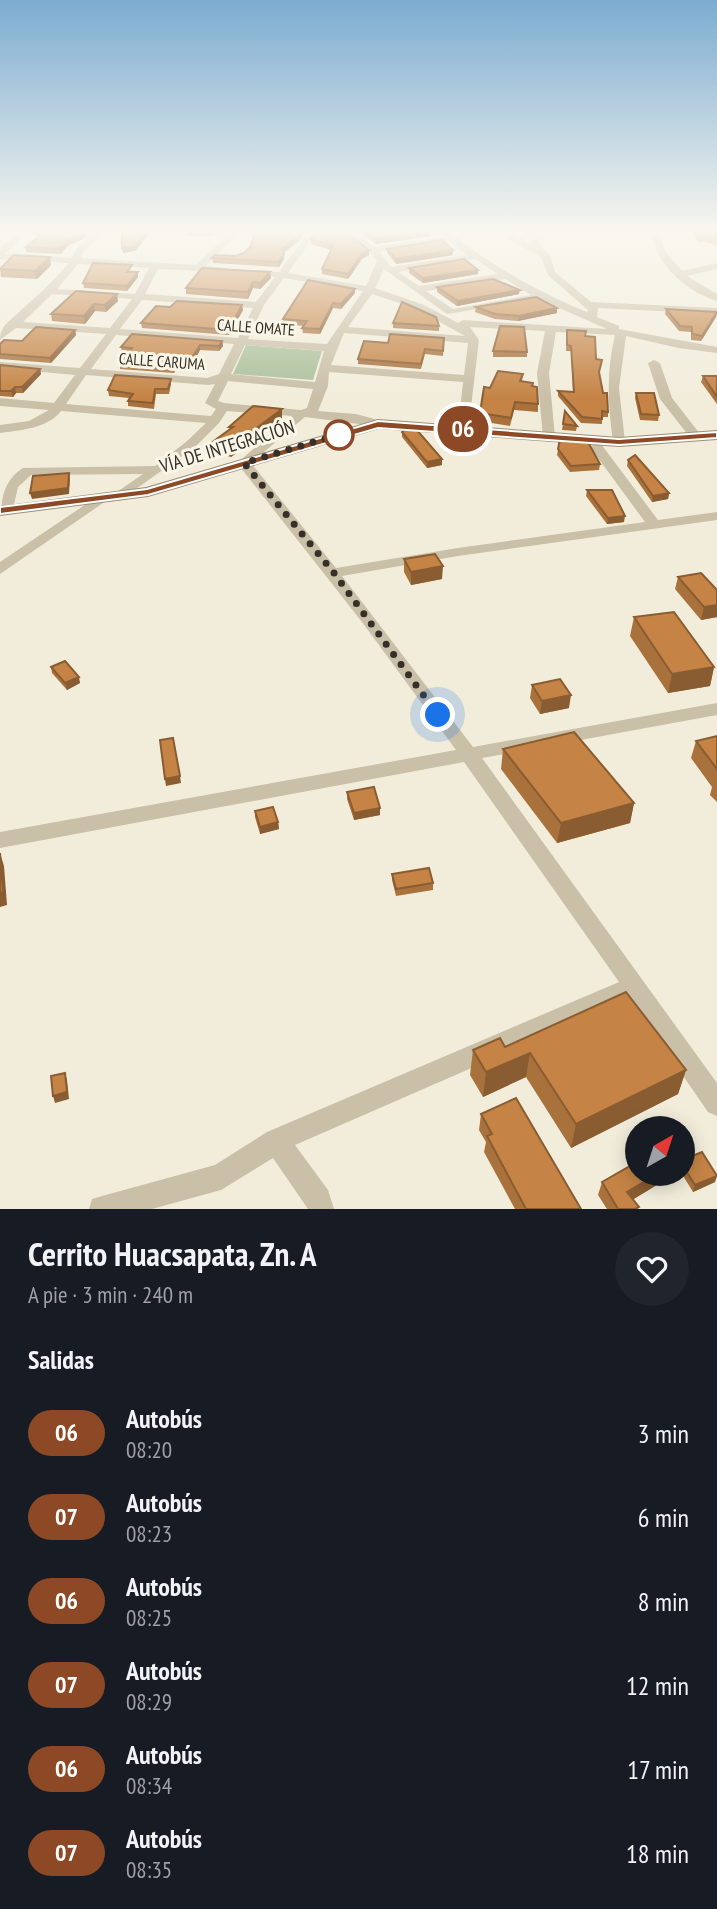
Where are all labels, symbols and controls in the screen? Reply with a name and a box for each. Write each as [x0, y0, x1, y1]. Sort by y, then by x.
street label: CALLE OMATE [217, 314, 296, 340]
street label: CALLE CARUMA [118, 348, 206, 374]
line badge: 06 [432, 406, 494, 452]
text: 06 [452, 413, 474, 444]
street label: VÍA DE INTEGRACIÓN [156, 414, 297, 478]
unlabelled marker [324, 420, 354, 450]
your location [420, 697, 455, 732]
north arrow [625, 1116, 695, 1186]
map controls [625, 1116, 695, 1186]
text: Cerrito Huacsapata, Zn. A [28, 1232, 317, 1275]
button: heart [615, 1232, 689, 1306]
text: A pie · 3 min · 240 m [28, 1280, 193, 1309]
text: Salidas [28, 1343, 94, 1376]
text: Autobús [126, 1402, 202, 1435]
text: 06 [55, 1417, 78, 1448]
text: 3 min [638, 1417, 689, 1450]
text: 08:20 [126, 1435, 172, 1464]
text: Autobús [126, 1486, 202, 1519]
text: 07 [55, 1501, 78, 1532]
text: 6 min [638, 1501, 689, 1534]
text: 08:23 [126, 1519, 172, 1548]
text: Autobús [126, 1570, 202, 1603]
text: 06 [55, 1585, 78, 1616]
text: 8 min [638, 1585, 689, 1618]
text: 08:25 [126, 1603, 172, 1632]
text: Autobús [126, 1654, 202, 1687]
text: 07 [55, 1669, 78, 1700]
text: 12 min [626, 1669, 689, 1702]
text: 08:29 [126, 1687, 172, 1716]
text: Autobús [126, 1738, 202, 1771]
text: 06 [55, 1753, 78, 1784]
text: 17 min [627, 1753, 689, 1786]
text: 08:34 [126, 1771, 172, 1800]
text: Autobús [126, 1822, 202, 1855]
text: 07 [55, 1837, 78, 1868]
text: 18 min [626, 1837, 689, 1870]
text: 08:35 [126, 1855, 172, 1884]

